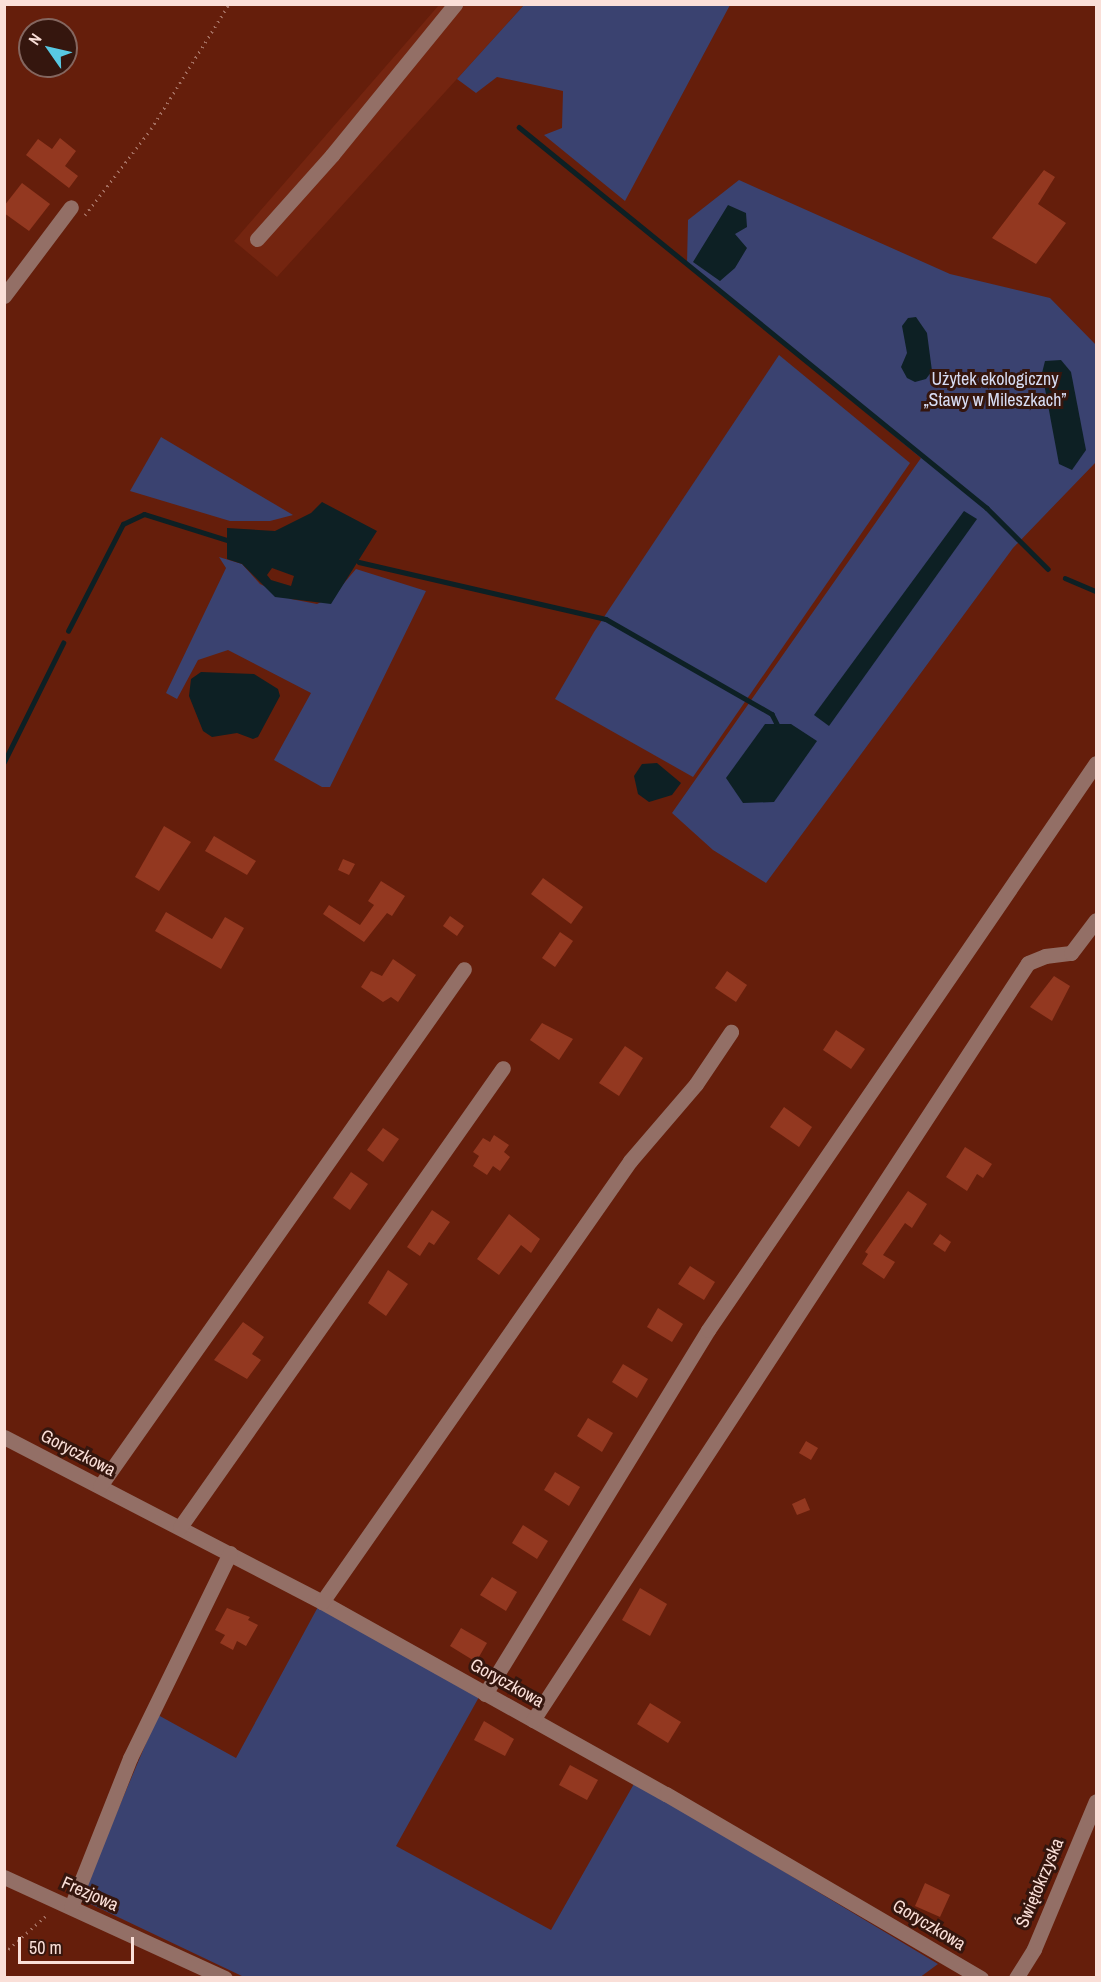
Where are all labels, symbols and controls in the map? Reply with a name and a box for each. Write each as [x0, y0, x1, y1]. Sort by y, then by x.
north arrow [18, 18, 78, 78]
text: N [23, 29, 47, 49]
park label: Użytek ekologiczny „Stawy w Mileszkach” [924, 369, 1066, 412]
street label: Goryczkowa [37, 1425, 119, 1481]
street label: Goryczkowa [466, 1654, 548, 1712]
street label: Świętokrzyska [1011, 1835, 1069, 1931]
street label: Frezjowa [58, 1872, 122, 1916]
street label: Goryczkowa [889, 1895, 969, 1955]
scale bar [21, 1925, 136, 1963]
text: 50 m [29, 1935, 62, 1960]

